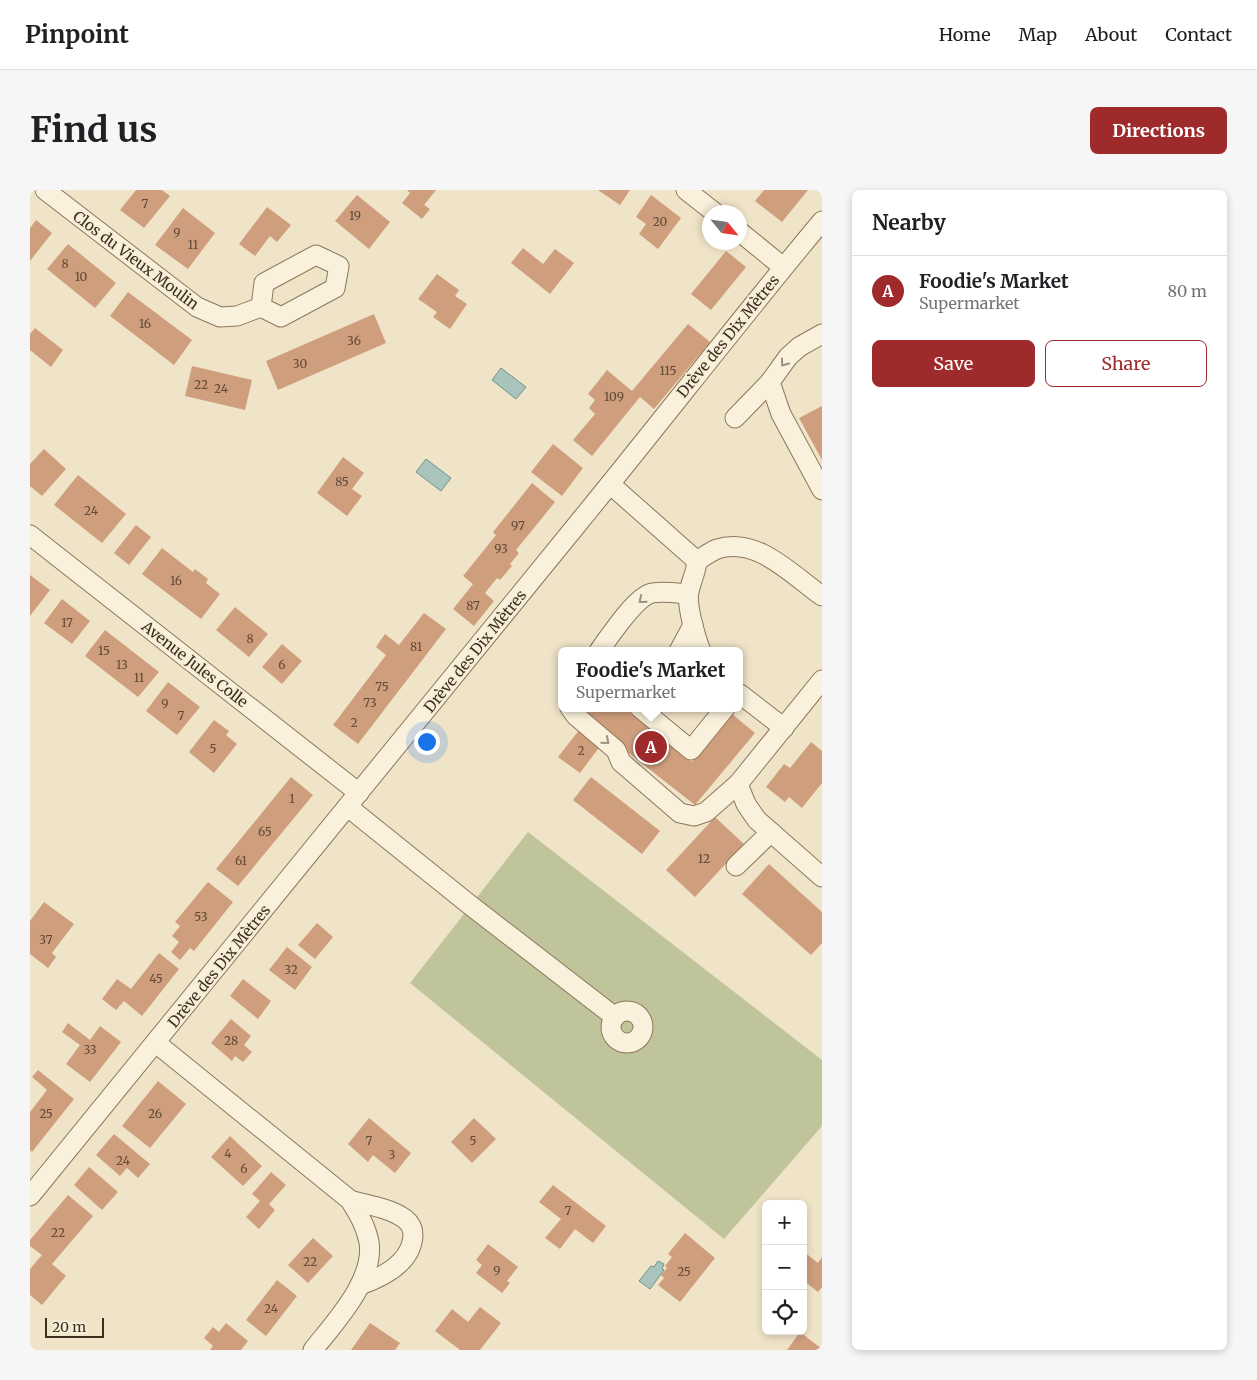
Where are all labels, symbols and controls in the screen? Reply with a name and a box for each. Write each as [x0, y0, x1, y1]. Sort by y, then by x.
text: Pinpoint [25, 19, 129, 50]
text: Home [939, 23, 991, 46]
text: Map [1019, 23, 1057, 46]
text: About [1085, 23, 1137, 46]
text: Contact [1165, 23, 1232, 46]
button: Directions [1090, 107, 1227, 154]
text: Find us [30, 108, 157, 152]
house number: 7 [142, 196, 149, 211]
north arrow [702, 205, 747, 250]
street label: Clos du Vieux Moulin [69, 206, 203, 314]
house number: 19 [349, 208, 361, 223]
text: Nearby [872, 209, 946, 236]
house number: 20 [653, 214, 668, 229]
house number: 9 [173, 225, 181, 240]
house number: 11 [188, 237, 199, 252]
house number: 8 [61, 256, 69, 271]
house number: 10 [75, 269, 88, 284]
text: Foodie's Market [919, 269, 1069, 293]
street label: Drève des Dix Mètres [673, 271, 783, 401]
text: A [882, 281, 894, 301]
text: 80 m [1168, 281, 1207, 301]
text: Supermarket [919, 293, 1020, 313]
house number: 16 [139, 316, 151, 331]
house number: 36 [347, 333, 361, 348]
button: Save [872, 340, 1035, 387]
button: Share [1045, 340, 1207, 387]
house number: 30 [293, 356, 307, 371]
one-way arrow [781, 357, 790, 367]
house number: 115 [659, 363, 677, 378]
house number: 22 [194, 377, 208, 392]
house number: 24 [214, 381, 229, 396]
house number: 109 [604, 389, 624, 404]
house number: 85 [335, 474, 349, 489]
house number: 24 [84, 503, 99, 518]
house number: 97 [511, 518, 525, 533]
house number: 93 [494, 541, 508, 556]
house number: 16 [170, 573, 182, 588]
street label: Drève des Dix Mètres [420, 586, 530, 716]
one-way arrow [639, 595, 648, 603]
house number: 87 [466, 598, 480, 613]
house number: 17 [61, 615, 73, 630]
street label: Avenue Jules Colle [137, 616, 252, 711]
house number: 8 [246, 631, 254, 646]
house number: 81 [410, 639, 423, 654]
house number: 15 [98, 643, 110, 658]
popup [558, 647, 743, 712]
house number: 13 [116, 657, 128, 672]
house number: 6 [278, 657, 286, 672]
text: Foodie's Market [576, 658, 725, 682]
house number: 11 [134, 670, 145, 685]
house number: 75 [375, 679, 389, 694]
text: Supermarket [576, 682, 676, 702]
house number: 73 [363, 695, 377, 710]
house number: 9 [161, 696, 169, 711]
house number: 7 [178, 708, 185, 723]
house number: 2 [350, 715, 358, 730]
pin: A [635, 728, 667, 766]
your location [414, 729, 440, 755]
one-way arrow [600, 736, 609, 744]
house number: 5 [209, 741, 217, 756]
house number: 2 [577, 743, 585, 758]
house number: 1 [289, 791, 295, 806]
house number: 65 [258, 824, 272, 839]
house number: 12 [698, 851, 710, 866]
house number: 61 [235, 853, 247, 868]
street label: Drève des Dix Mètres [164, 901, 274, 1031]
house number: 53 [194, 909, 208, 924]
house number: 37 [39, 932, 53, 947]
house number: 32 [284, 962, 298, 977]
house number: 45 [149, 971, 163, 986]
house number: 28 [224, 1033, 238, 1048]
house number: 33 [83, 1042, 97, 1057]
house number: 25 [39, 1106, 53, 1121]
house number: 26 [148, 1106, 162, 1121]
house number: 7 [366, 1133, 373, 1148]
house number: 5 [469, 1133, 477, 1148]
house number: 4 [224, 1146, 232, 1161]
house number: 3 [389, 1147, 396, 1162]
house number: 24 [116, 1153, 131, 1168]
house number: 6 [240, 1161, 248, 1176]
map controls [762, 1200, 807, 1335]
button: + [762, 1200, 807, 1245]
house number: 7 [565, 1203, 572, 1218]
house number: 22 [51, 1225, 65, 1240]
button: − [762, 1245, 807, 1290]
house number: 22 [303, 1254, 317, 1269]
house number: 9 [493, 1263, 501, 1278]
house number: 25 [677, 1264, 691, 1279]
button: locate [762, 1290, 807, 1335]
house number: 24 [264, 1301, 279, 1316]
scale bar [45, 1315, 104, 1338]
text: 20 m [52, 1318, 86, 1336]

